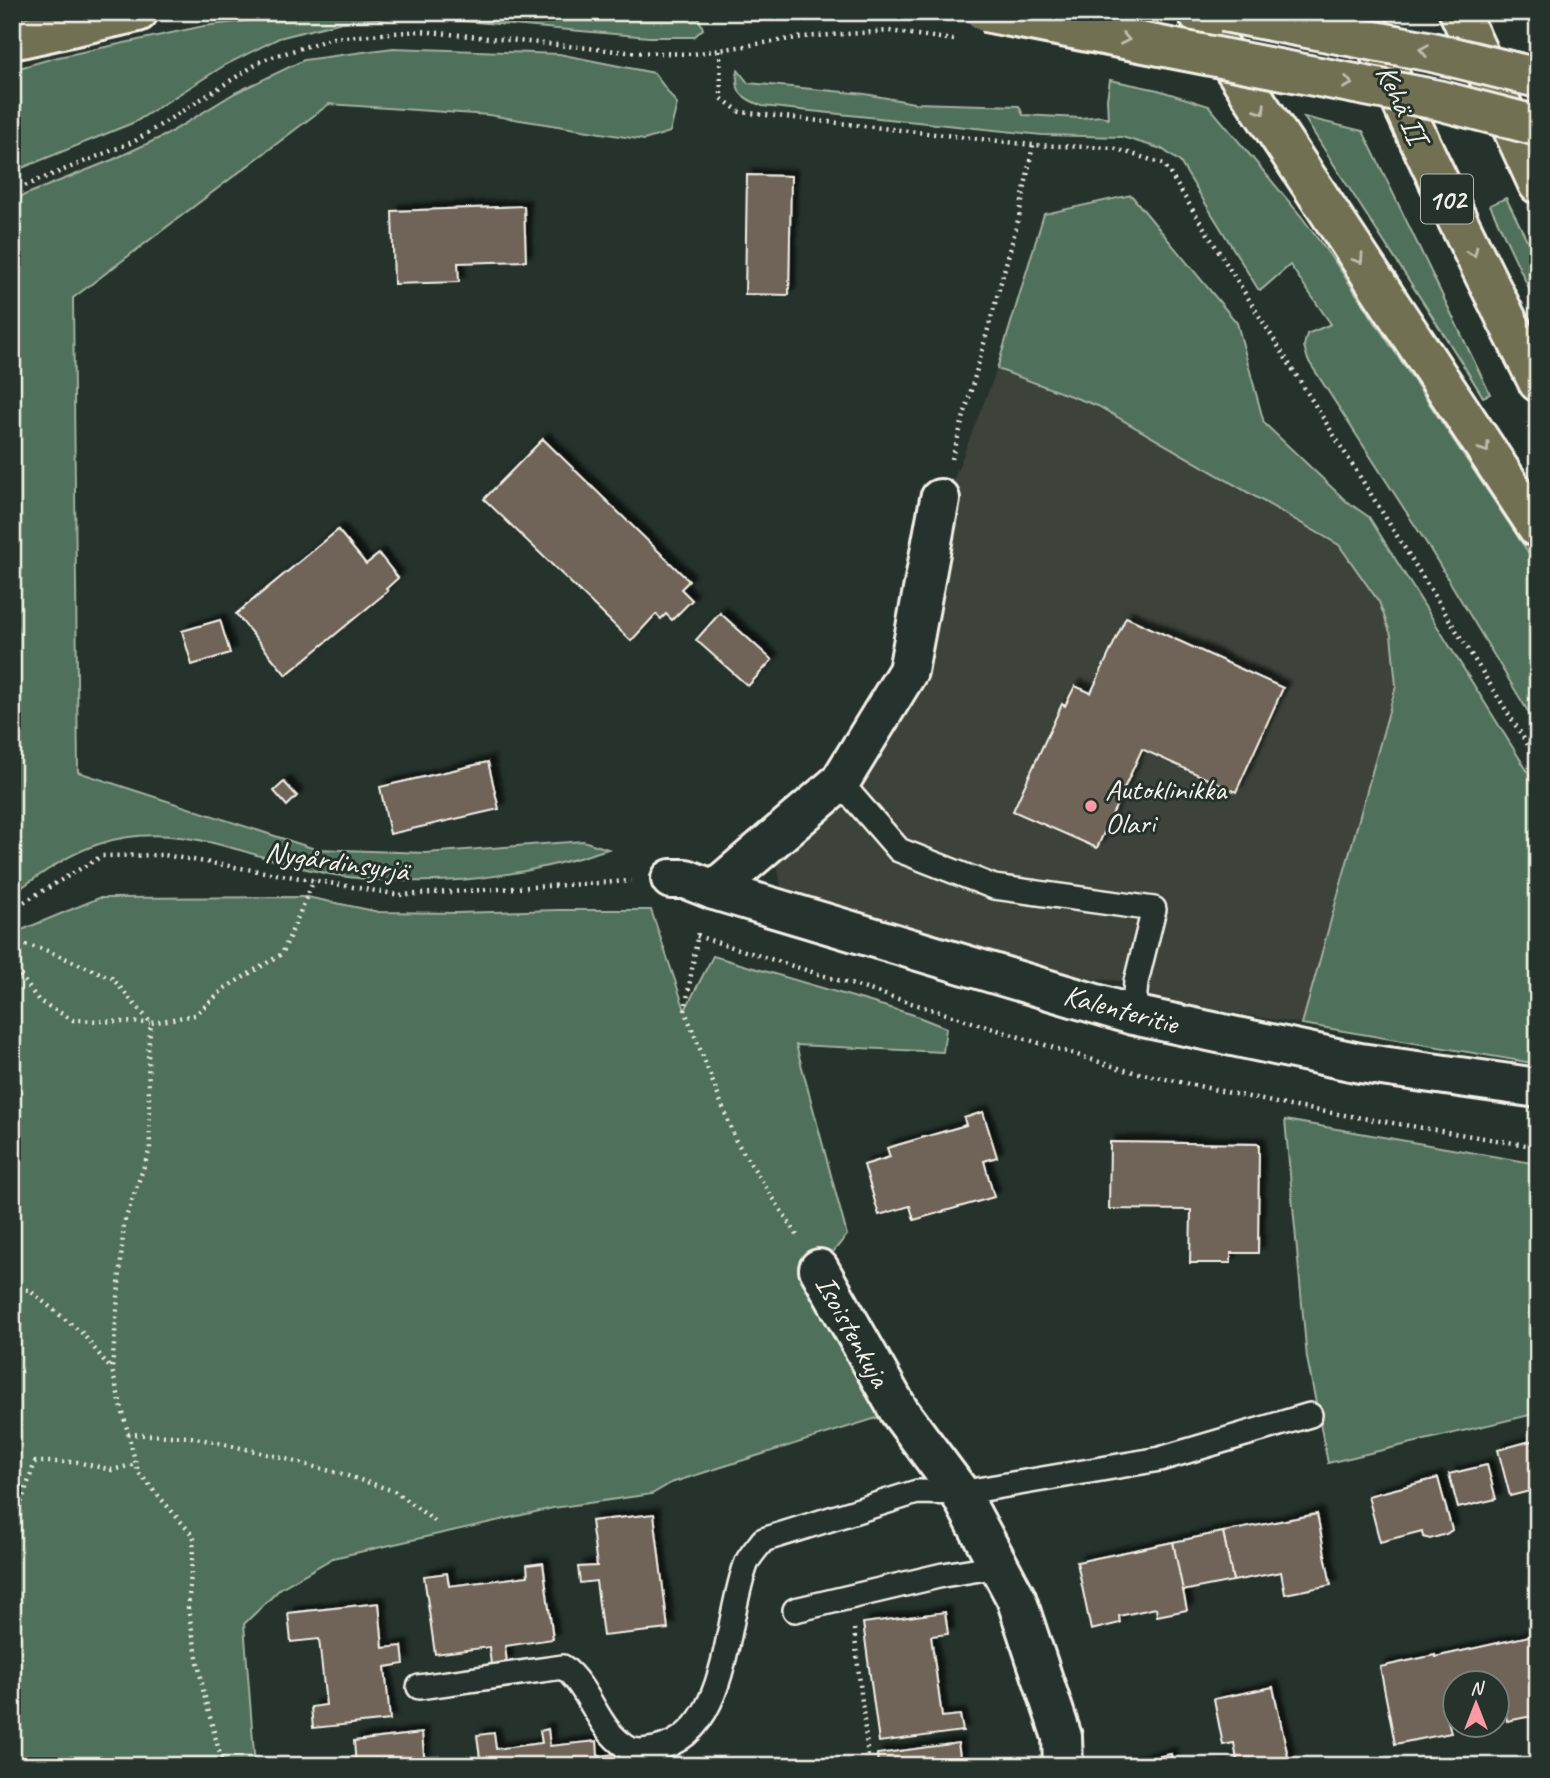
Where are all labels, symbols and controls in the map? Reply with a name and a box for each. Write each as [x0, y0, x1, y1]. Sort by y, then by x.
one-way arrow [1119, 31, 1131, 46]
one-way arrow [1418, 44, 1430, 59]
street label: Kehä II [1367, 59, 1439, 155]
one-way arrow [1342, 75, 1354, 90]
one-way arrow [1253, 103, 1266, 116]
road number: 102 [1421, 174, 1473, 224]
one-way arrow [1465, 245, 1479, 257]
one-way arrow [1351, 251, 1364, 264]
one-way arrow [1477, 440, 1489, 453]
place label: Autoklinikka Olari [1105, 770, 1228, 842]
marker: Autoklinikka Olari [1083, 798, 1099, 814]
street label: Nygårdinsyrjä [263, 832, 413, 890]
street label: Kalenteritie [1060, 976, 1184, 1043]
street label: Isoistenkuja [807, 1269, 900, 1395]
north arrow [1442, 1670, 1512, 1740]
text: N [1470, 1676, 1485, 1700]

